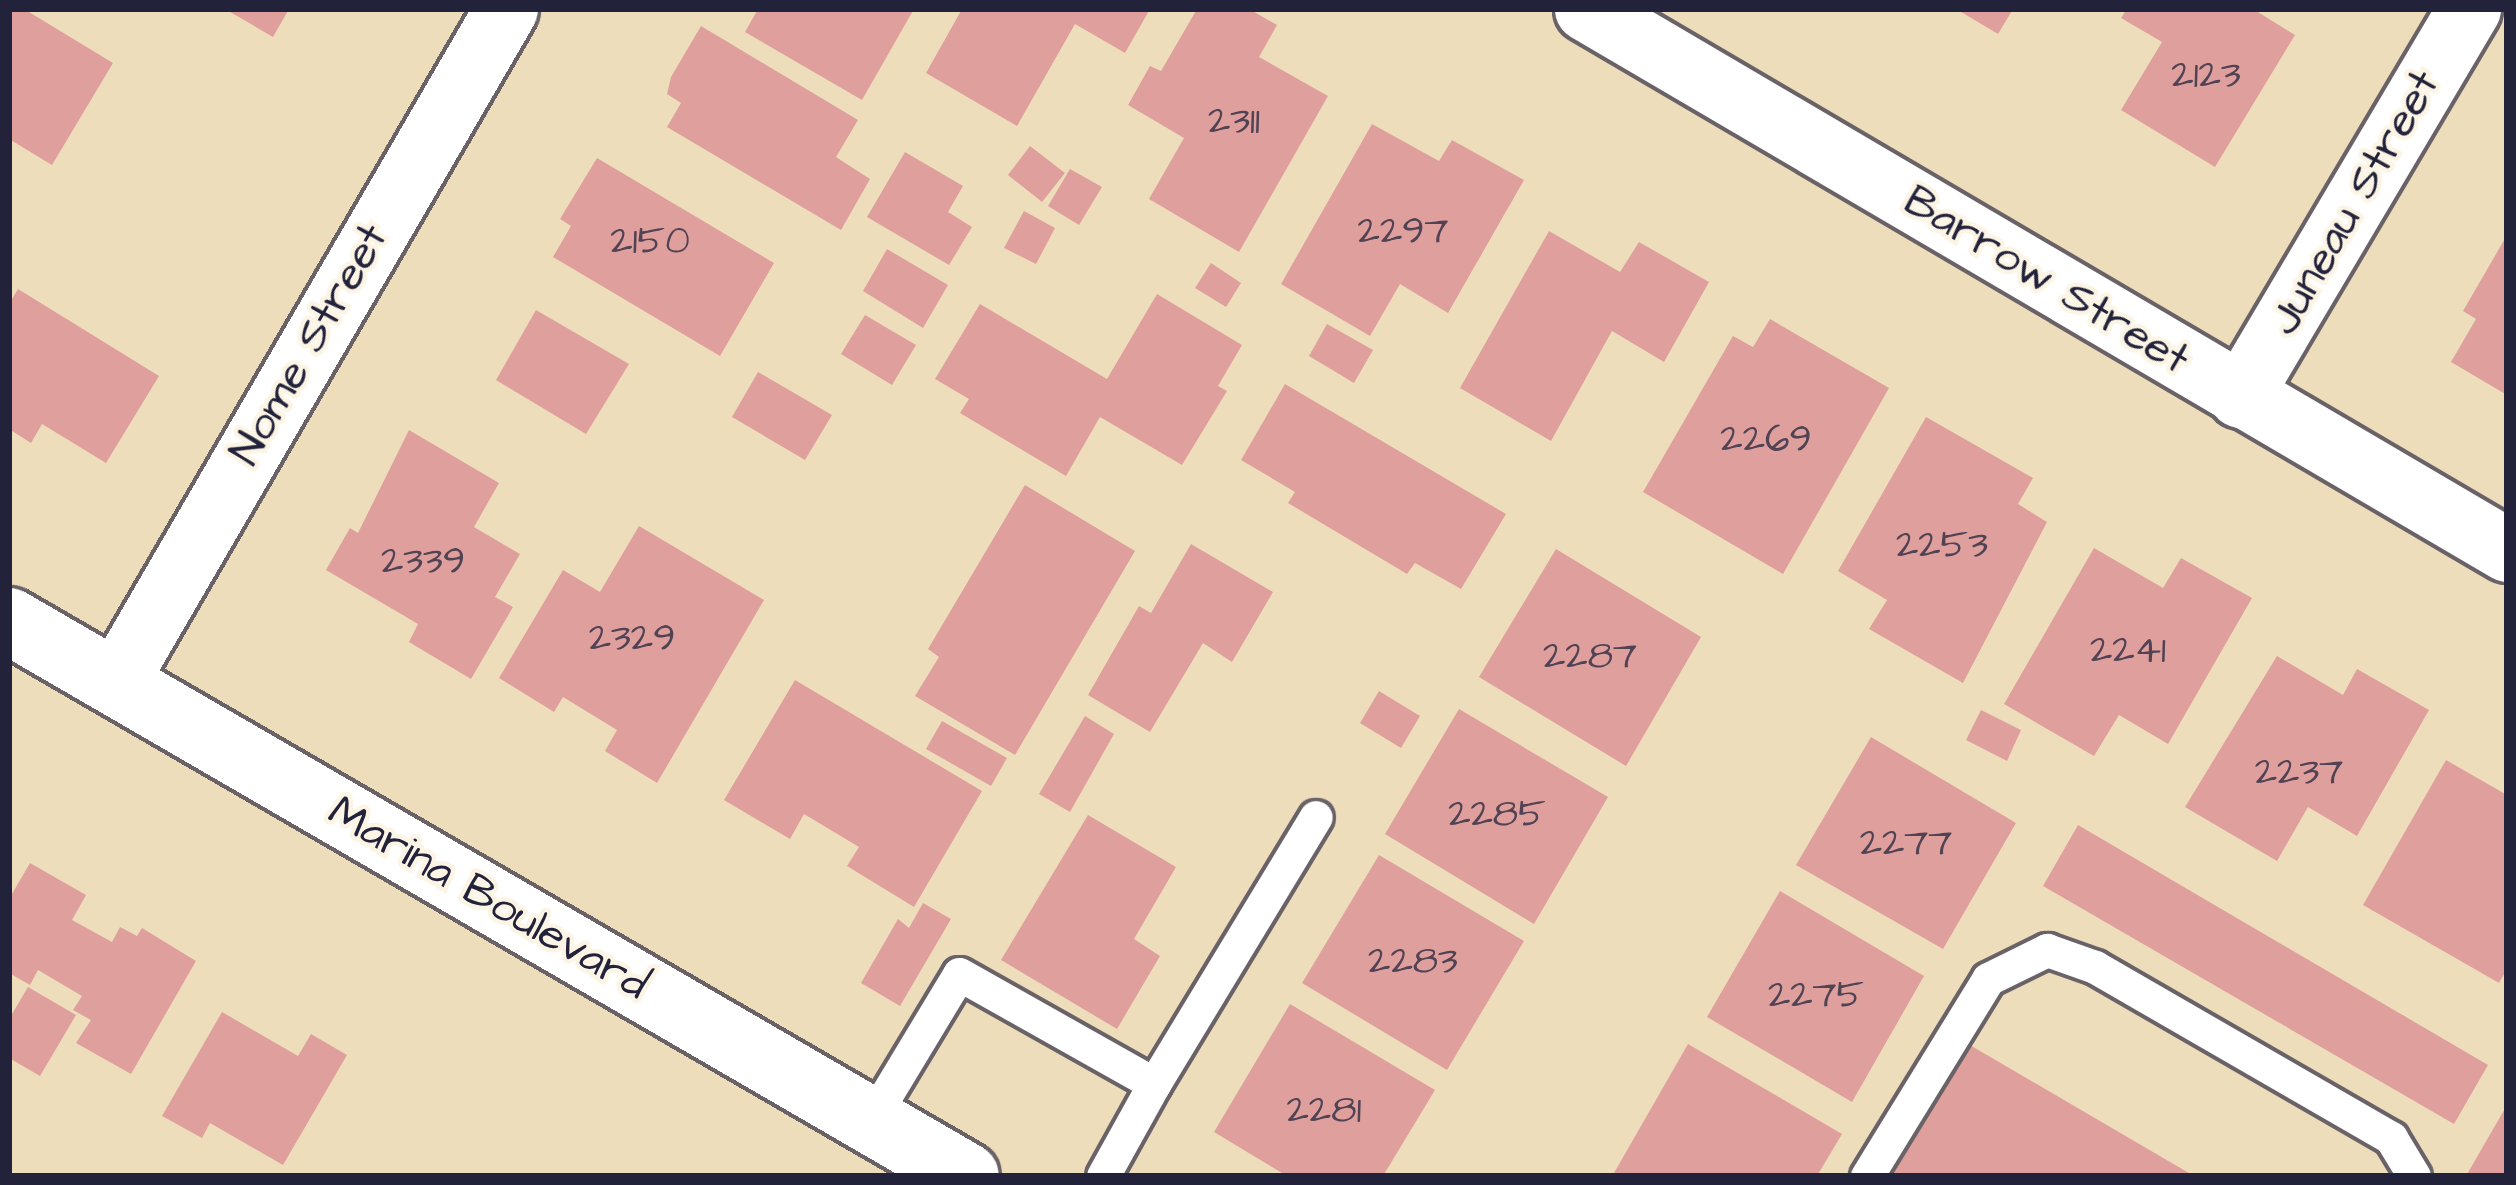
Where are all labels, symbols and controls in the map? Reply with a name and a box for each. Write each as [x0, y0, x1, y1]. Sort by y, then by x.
house number: 2123 [2171, 53, 2241, 99]
street label: Juneau Street [2258, 61, 2452, 345]
house number: 2311 [1208, 99, 1260, 145]
street label: Barrow Street [1894, 175, 2198, 387]
house number: 2297 [1358, 209, 1448, 255]
street label: Nome Street [219, 215, 401, 475]
house number: 2150 [610, 219, 690, 265]
house number: 2269 [1720, 417, 1812, 463]
house number: 2253 [1896, 523, 1988, 569]
house number: 2339 [381, 539, 465, 585]
house number: 2329 [589, 616, 675, 662]
house number: 2241 [2090, 628, 2166, 674]
house number: 2287 [1543, 634, 1637, 680]
house number: 2237 [2255, 750, 2343, 796]
street label: Marina Boulevard [318, 785, 658, 1013]
house number: 2285 [1448, 792, 1546, 838]
house number: 2277 [1860, 821, 1952, 867]
house number: 2283 [1368, 939, 1458, 985]
house number: 2275 [1768, 973, 1864, 1019]
house number: 2281 [1287, 1088, 1361, 1134]

